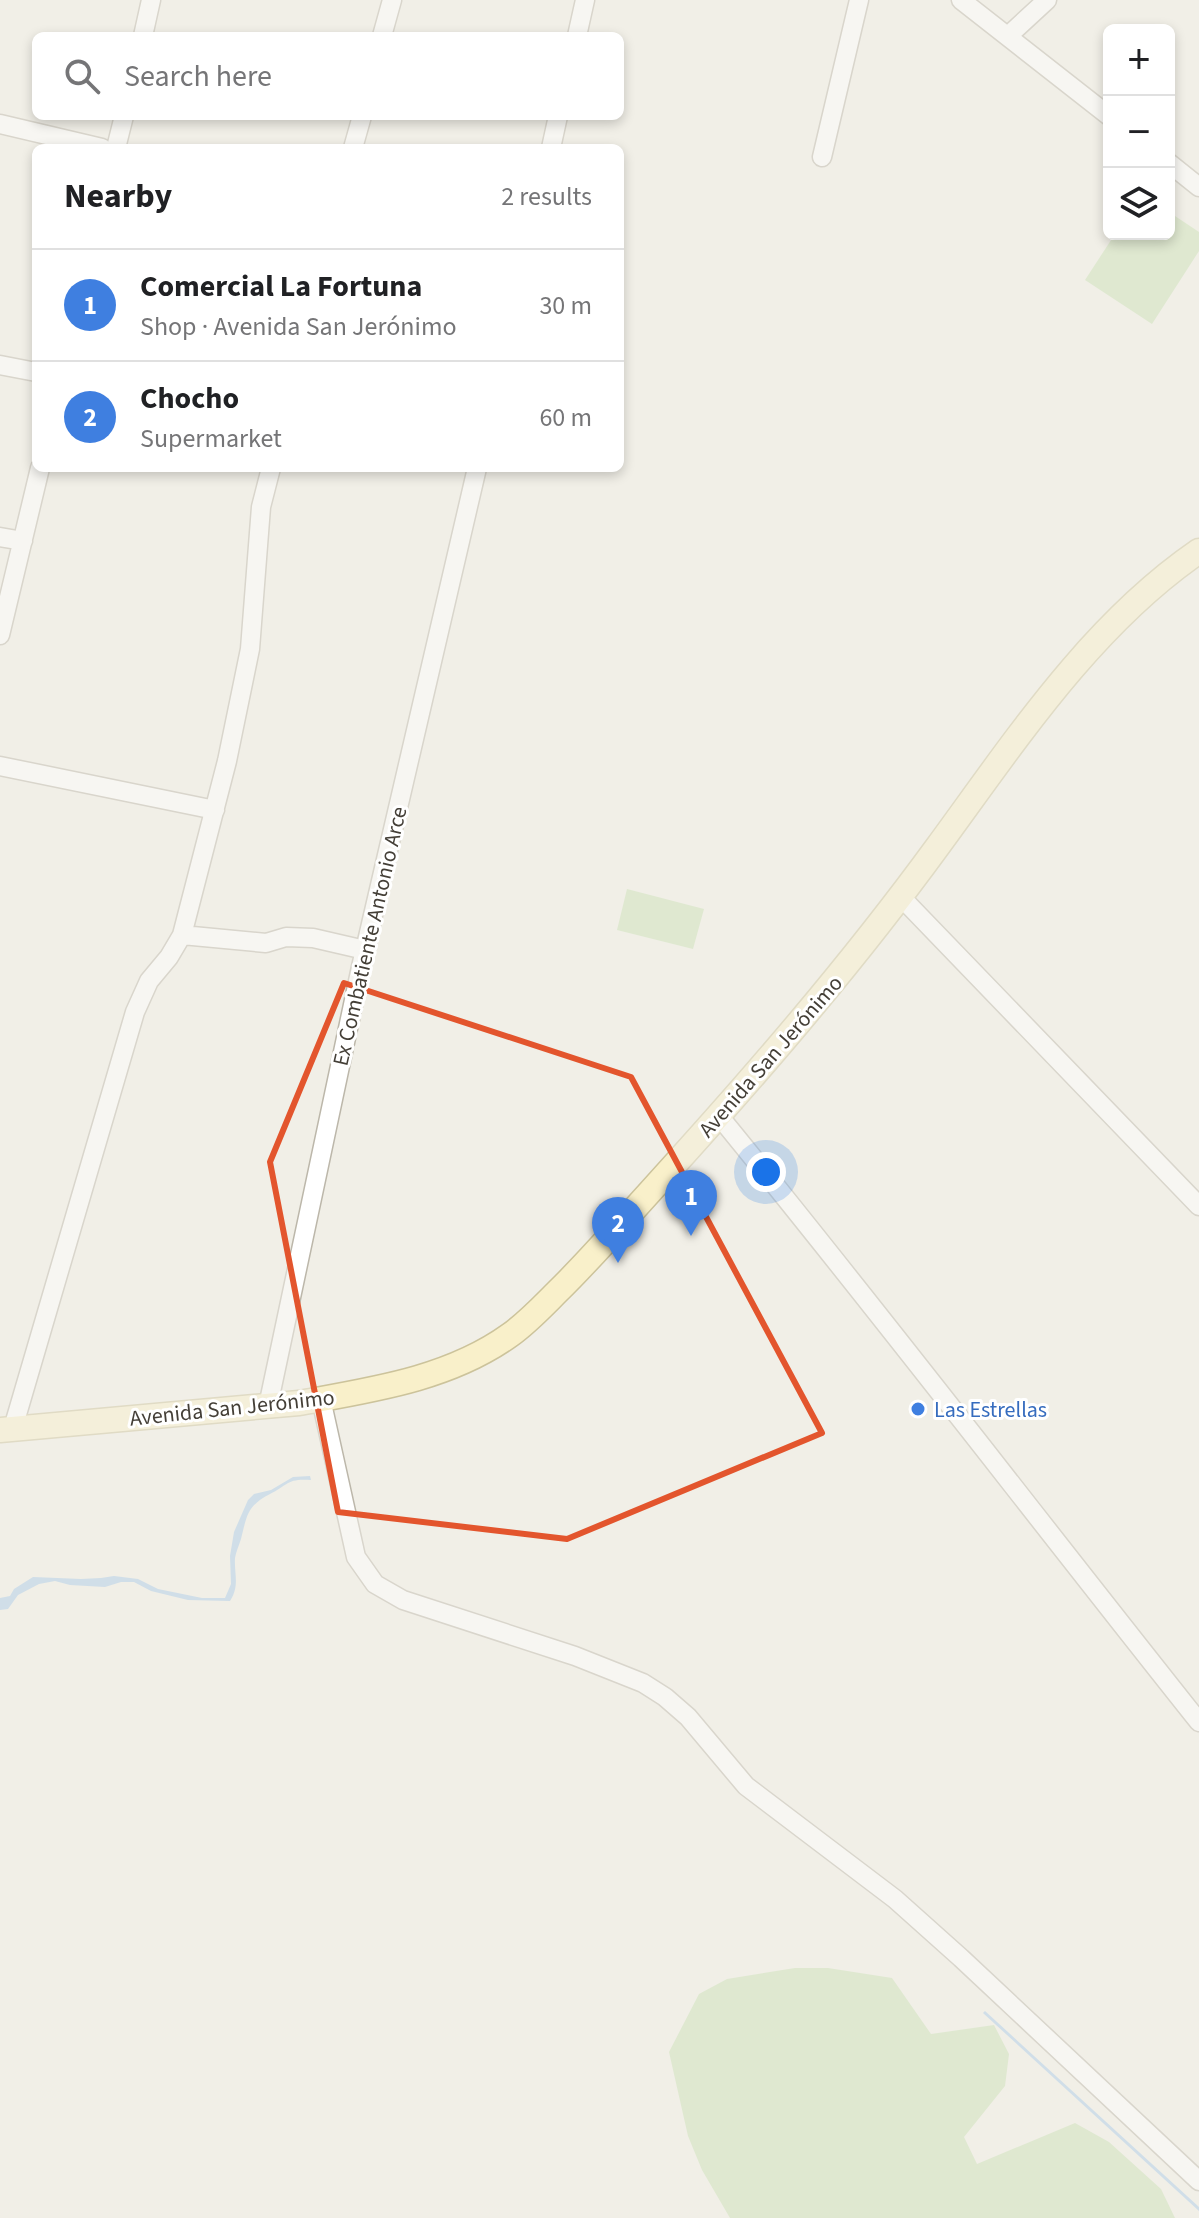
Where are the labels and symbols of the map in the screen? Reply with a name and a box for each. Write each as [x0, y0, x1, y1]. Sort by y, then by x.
street label: Ex Combatiente Antonio Arce [325, 803, 415, 1069]
street label: Avenida San Jerónimo [691, 969, 850, 1145]
your location [746, 1152, 786, 1192]
pin: 1 [665, 1170, 717, 1236]
pin: 2 [592, 1197, 644, 1263]
street label: Avenida San Jerónimo [128, 1381, 336, 1435]
place label: Las Estrellas [934, 1394, 1047, 1426]
marker: Las Estrellas [909, 1400, 927, 1418]

